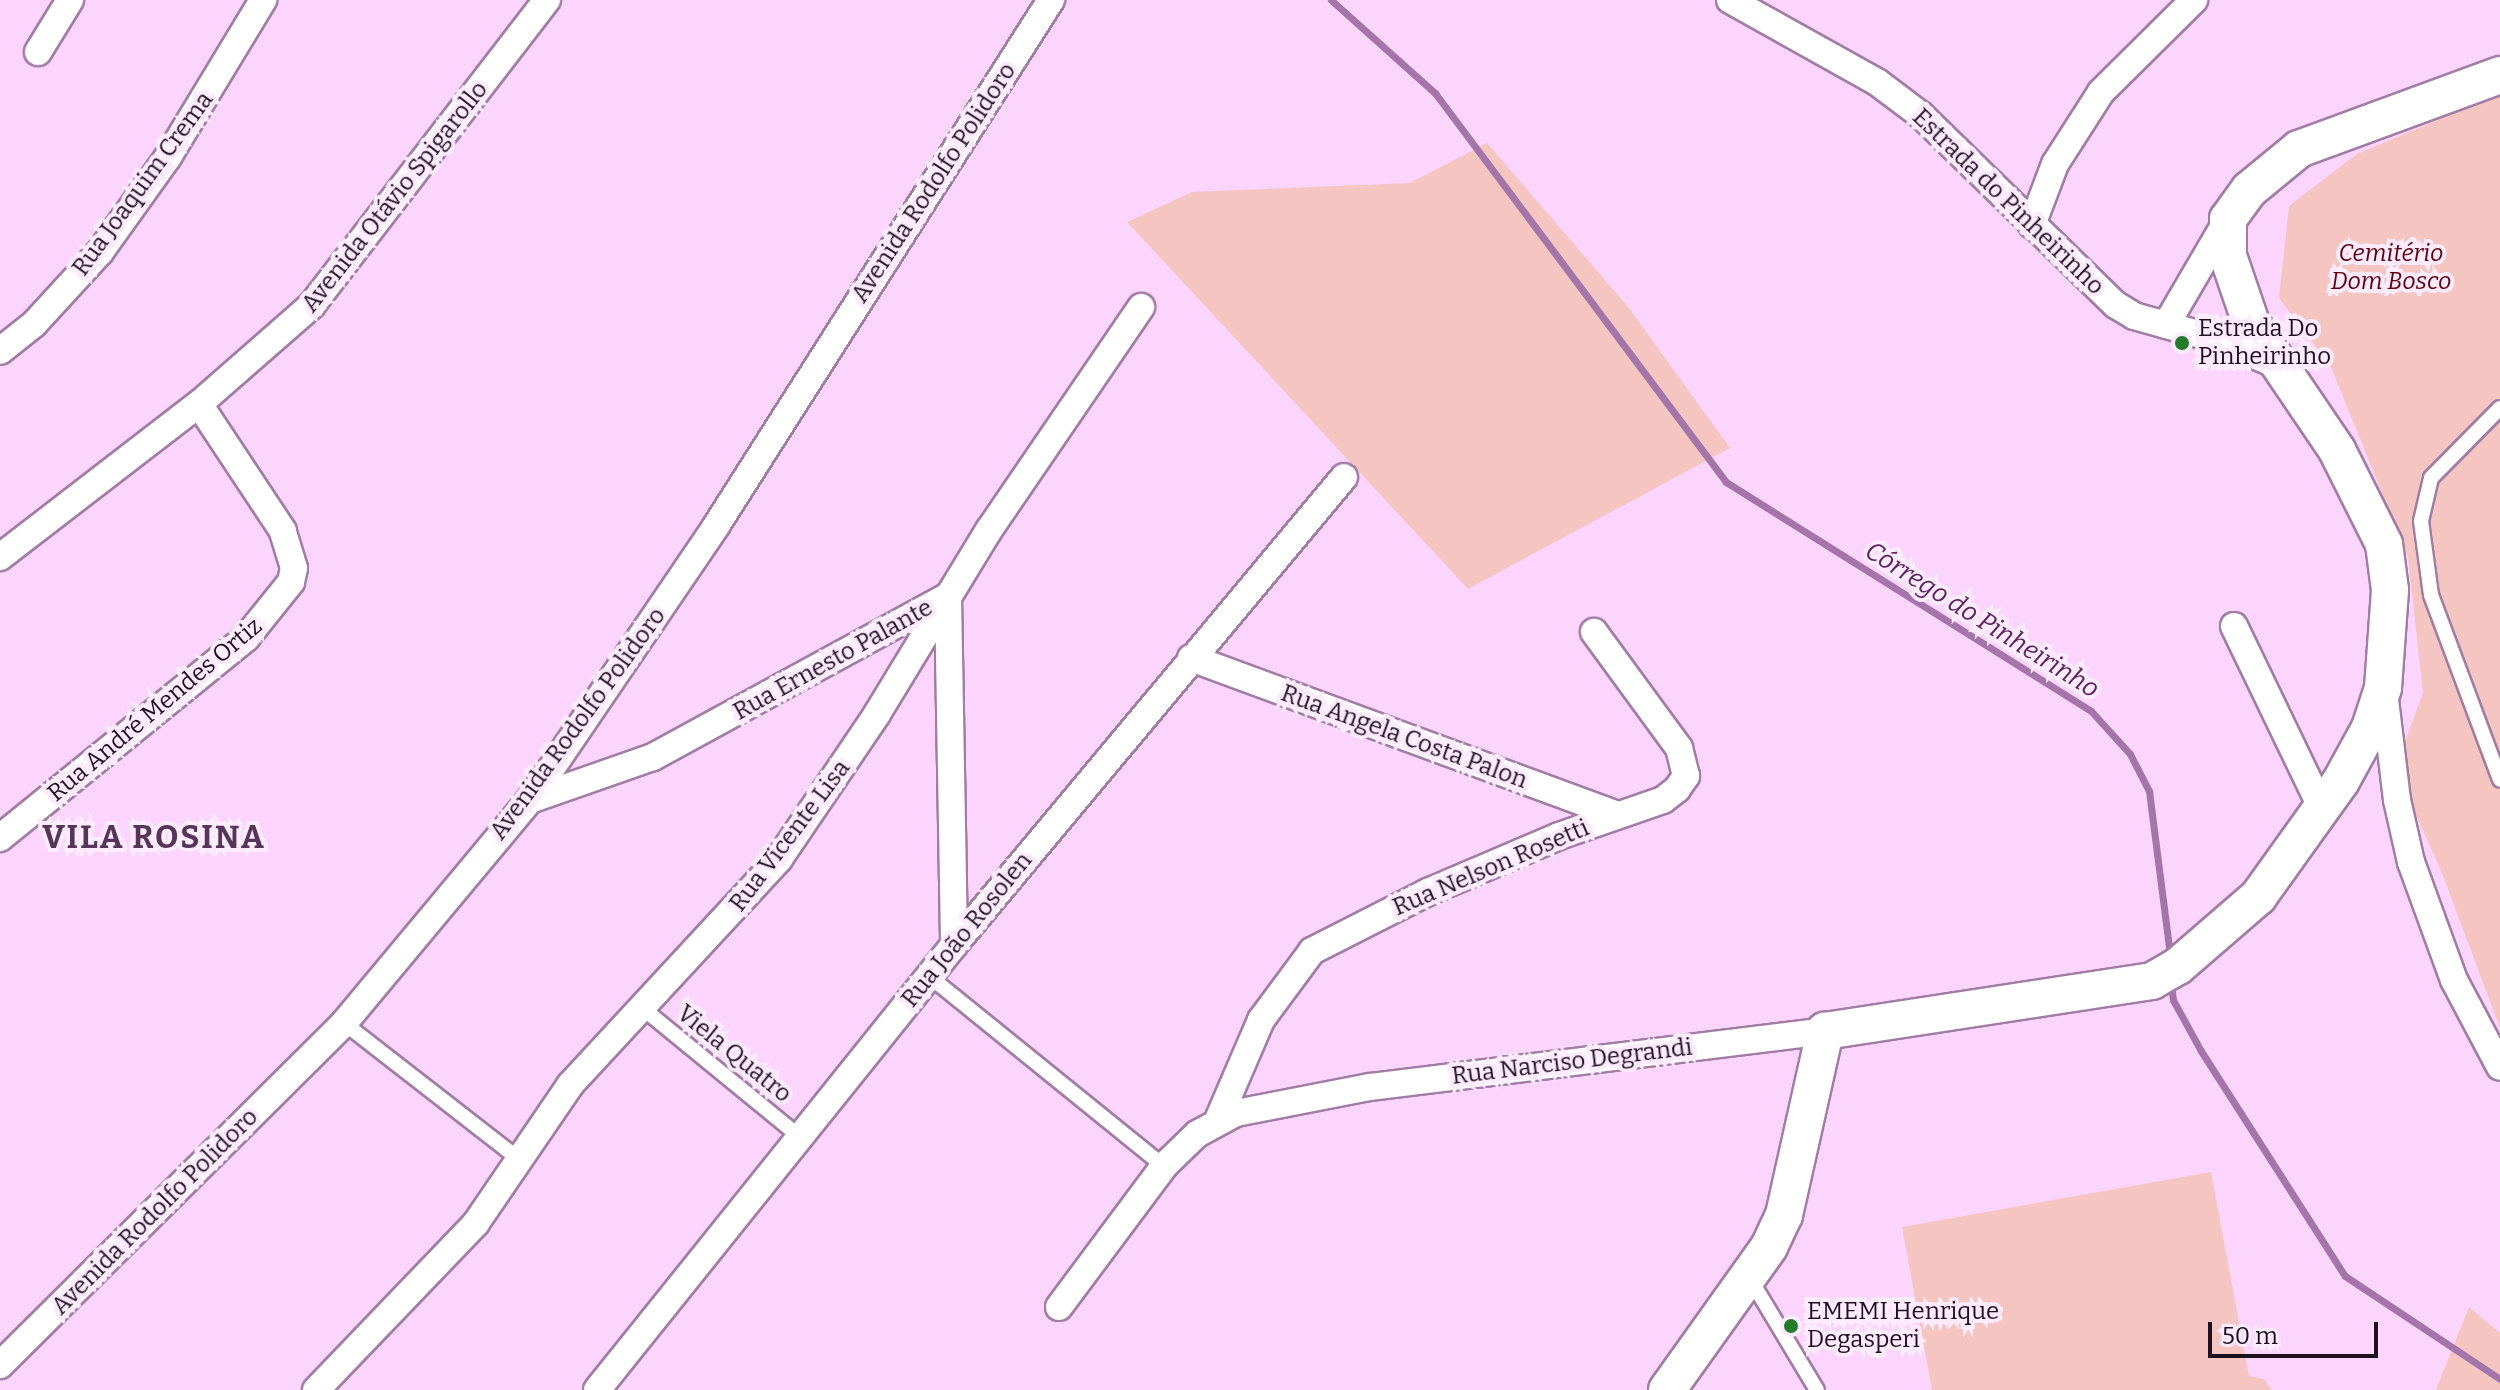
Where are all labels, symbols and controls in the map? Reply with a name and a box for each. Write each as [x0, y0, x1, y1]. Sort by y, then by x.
street label: Avenida Rodolfo Polidoro [846, 58, 1022, 308]
street label: Avenida Otávio Spigarollo [296, 76, 494, 318]
street label: Rua Joaquim Crema [67, 86, 219, 282]
street label: Estrada do Pinheirinho [1906, 103, 2110, 301]
park label: Cemitério Dom Bosco [2331, 240, 2451, 296]
place label: Estrada Do Pinheirinho [2198, 315, 2331, 371]
marker: Estrada Do Pinheirinho [2173, 334, 2191, 352]
water label: Córrego do Pinheirinho [1859, 535, 2105, 705]
street label: Rua Ernesto Palante [728, 593, 938, 727]
street label: Avenida Rodolfo Polidoro [484, 602, 672, 846]
street label: Rua André Mendes Ortiz [42, 612, 268, 808]
street label: Rua Angela Costa Palon [1277, 679, 1531, 795]
street label: Rua Vicente Lisa [724, 755, 856, 917]
street label: Rua Nelson Rosetti [1389, 814, 1593, 922]
district label: VILA ROSINA [42, 818, 266, 856]
street label: Rua João Rosolen [896, 847, 1038, 1013]
street label: Viela Quatro [671, 999, 797, 1109]
street label: Rua Narciso Degrandi [1450, 1033, 1694, 1091]
street label: Avenida Rodolfo Polidoro [46, 1103, 264, 1321]
place label: EMEMI Henrique Degasperi [1807, 1298, 1999, 1354]
scale bar [2212, 1306, 2382, 1356]
marker: EMEMI Henrique Degasperi [1782, 1317, 1800, 1335]
text: 50 m [2222, 1322, 2278, 1350]

